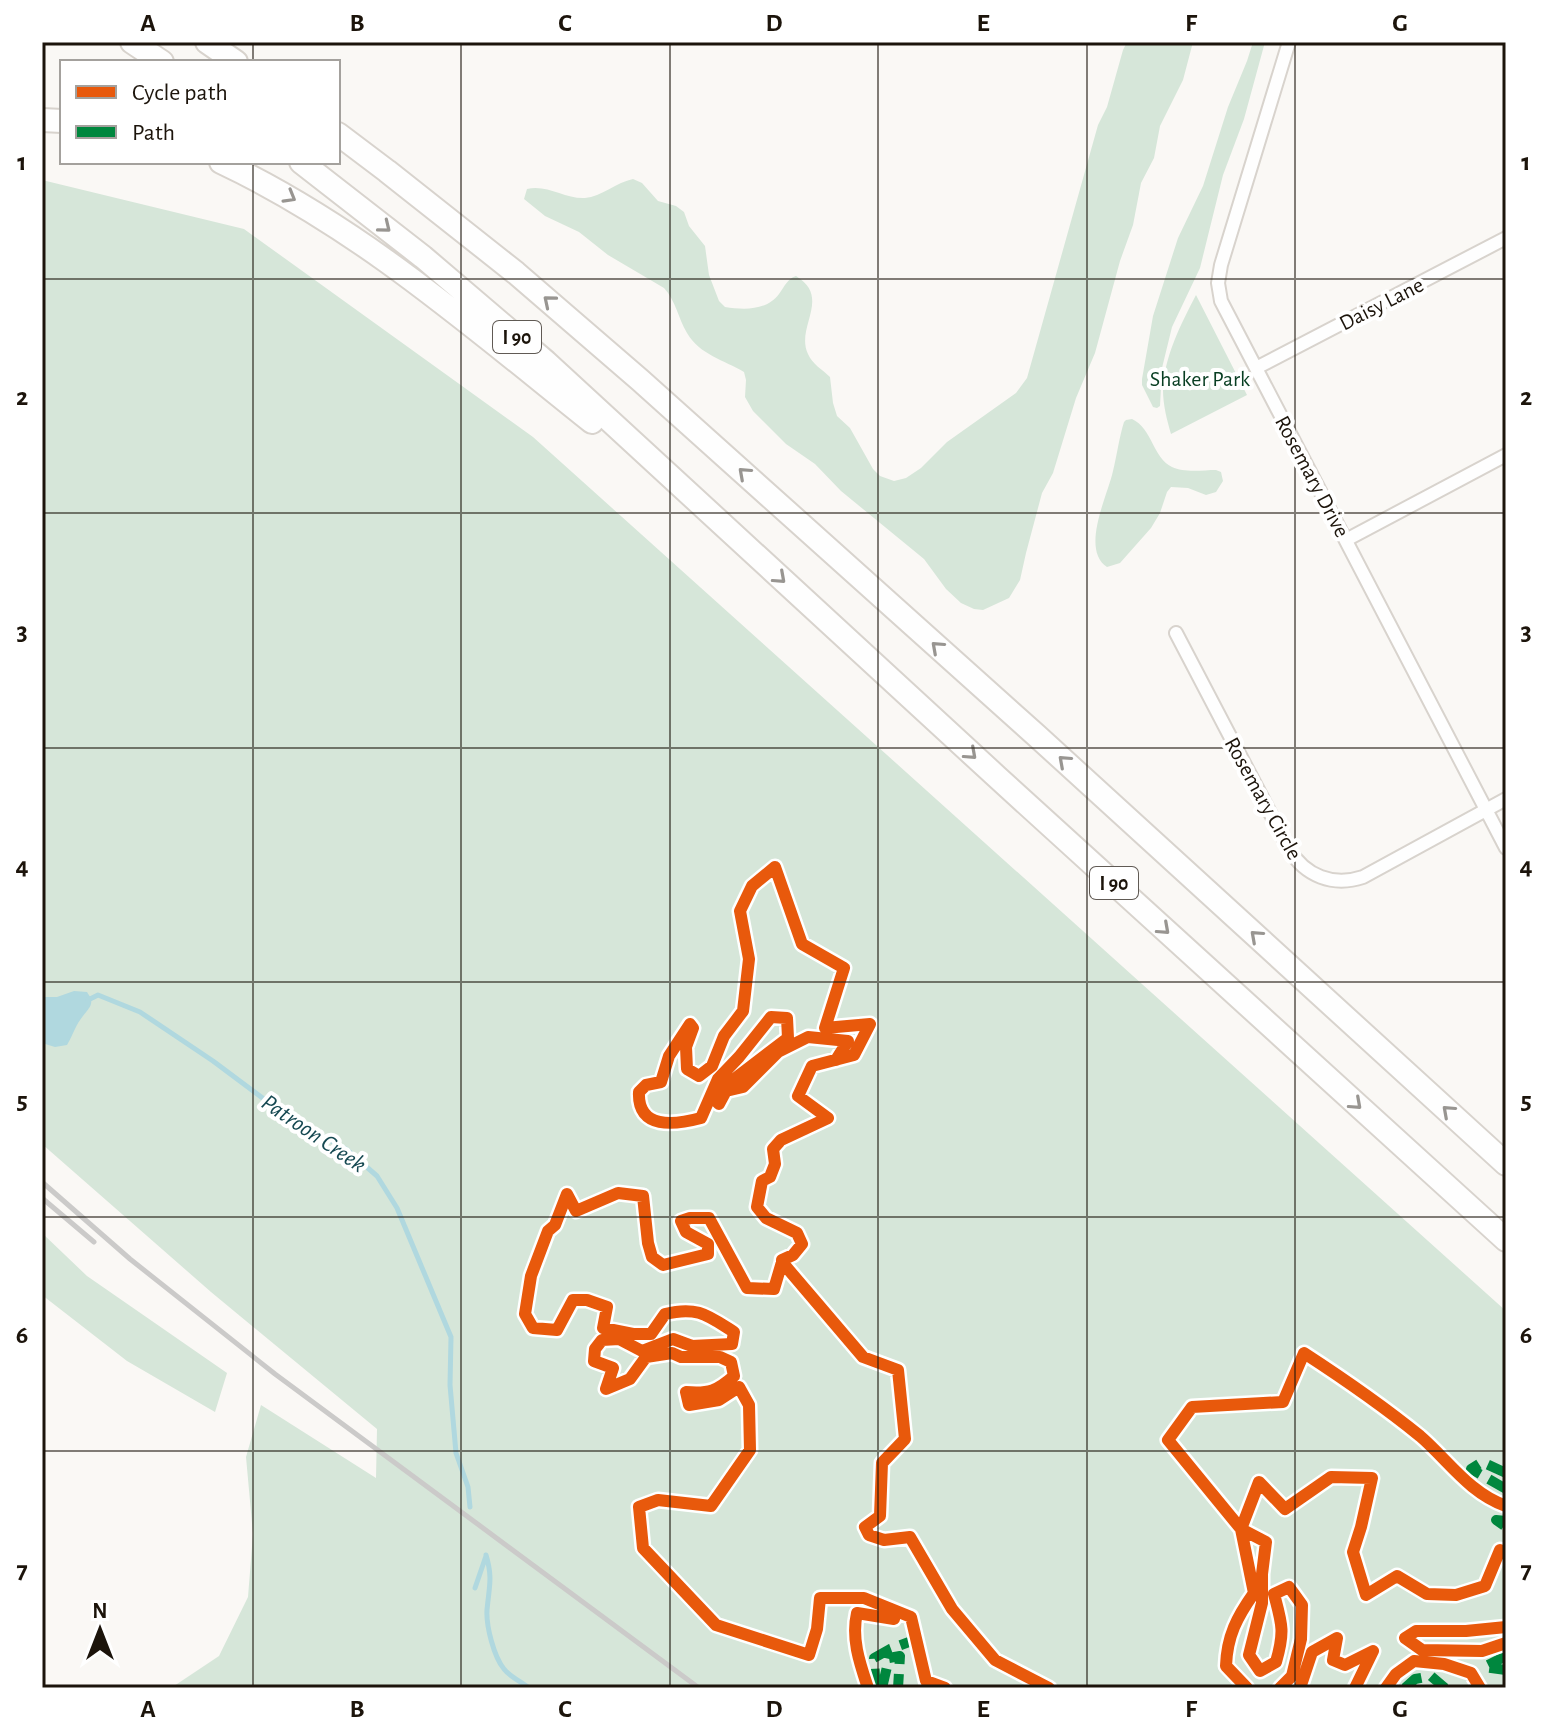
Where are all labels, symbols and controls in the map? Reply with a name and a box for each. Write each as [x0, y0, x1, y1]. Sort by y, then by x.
text: A [140, 10, 156, 36]
text: B [349, 10, 365, 36]
text: C [558, 10, 572, 36]
text: D [765, 10, 783, 36]
text: E [976, 10, 990, 36]
text: F [1185, 10, 1198, 36]
text: G [1392, 10, 1408, 36]
legend [60, 60, 340, 164]
text: Cycle path [132, 81, 228, 105]
text: Path [132, 121, 175, 145]
text: 1 [17, 149, 27, 175]
text: 1 [1521, 149, 1531, 175]
one-way arrow [282, 187, 296, 203]
one-way arrow [376, 217, 390, 232]
street label: Daisy Lane [1336, 273, 1427, 334]
one-way arrow [544, 296, 558, 311]
road number: I 90 [493, 321, 541, 353]
park label: Shaker Park [1150, 368, 1250, 390]
text: 2 [16, 384, 28, 410]
text: 2 [1520, 384, 1532, 410]
street label: Rosemary Drive [1271, 412, 1353, 541]
one-way arrow [738, 469, 753, 483]
one-way arrow [770, 569, 785, 583]
text: 3 [16, 619, 28, 645]
text: 3 [1520, 619, 1532, 645]
one-way arrow [932, 642, 947, 656]
street label: Rosemary Circle [1220, 734, 1306, 863]
one-way arrow [962, 744, 977, 758]
one-way arrow [1059, 755, 1073, 770]
text: 4 [15, 853, 29, 879]
text: 4 [1519, 853, 1533, 879]
road number: I 90 [1090, 867, 1138, 899]
one-way arrow [1154, 919, 1169, 933]
one-way arrow [1251, 931, 1266, 945]
text: 5 [16, 1088, 28, 1114]
text: 5 [1520, 1088, 1532, 1114]
water label: Patroon Creek [257, 1090, 370, 1177]
one-way arrow [1347, 1094, 1361, 1109]
one-way arrow [1443, 1106, 1458, 1121]
text: 6 [16, 1322, 28, 1348]
text: 6 [1520, 1322, 1532, 1348]
text: 7 [16, 1557, 28, 1583]
text: 7 [1520, 1557, 1532, 1583]
north arrow [60, 1590, 140, 1670]
text: N [92, 1600, 108, 1622]
text: A [140, 1696, 156, 1722]
text: B [349, 1696, 365, 1722]
text: C [558, 1696, 572, 1722]
text: D [765, 1696, 783, 1722]
text: E [976, 1696, 990, 1722]
text: F [1185, 1696, 1198, 1722]
text: G [1392, 1696, 1408, 1722]

